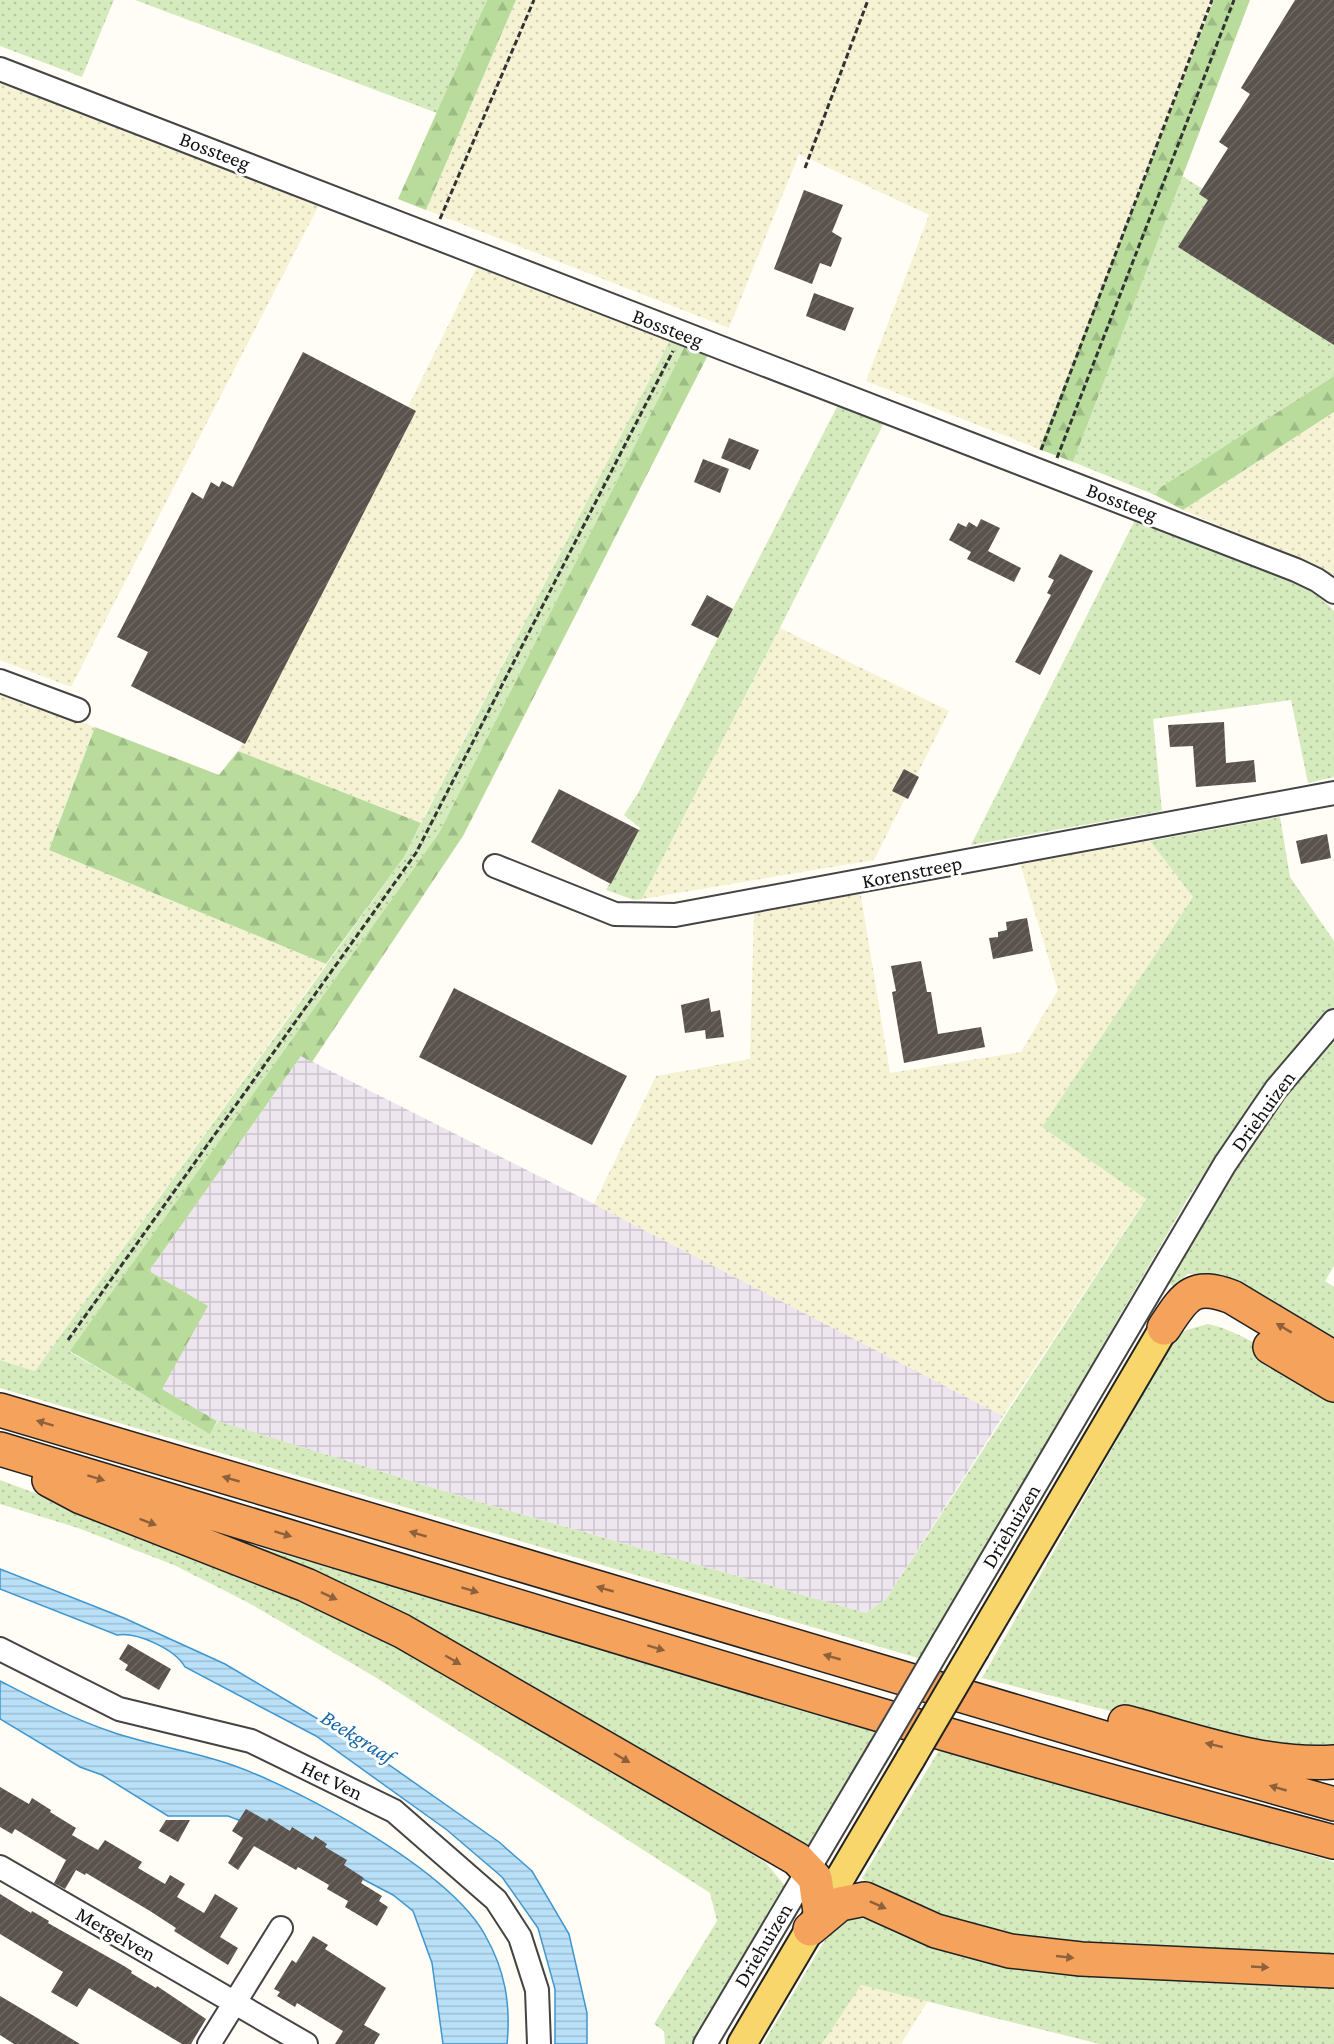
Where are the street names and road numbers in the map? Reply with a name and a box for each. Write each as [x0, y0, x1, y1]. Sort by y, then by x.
street label: Bossteeg [176, 127, 254, 175]
street label: Bossteeg [629, 304, 707, 352]
street label: Bossteeg [1083, 478, 1161, 526]
street label: Korenstreep [860, 851, 964, 893]
street label: Driehuizen [1226, 1066, 1300, 1156]
street label: Driehuizen [977, 1480, 1045, 1572]
street label: Het Ven [297, 1755, 367, 1805]
street label: Driehuizen [729, 1899, 797, 1991]
street label: Mergelven [72, 1901, 160, 1967]

